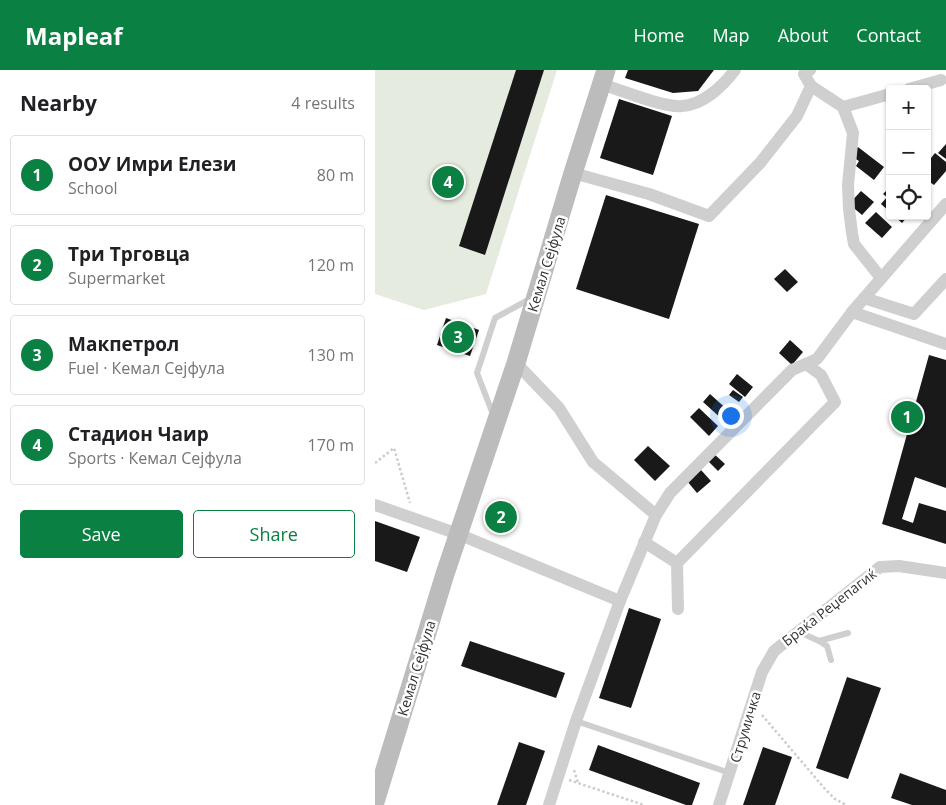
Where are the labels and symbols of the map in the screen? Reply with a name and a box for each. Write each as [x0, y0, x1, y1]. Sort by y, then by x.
pin: 4 [432, 163, 464, 201]
street label: Кемал Сејфула [522, 214, 570, 314]
pin: 3 [442, 318, 474, 356]
pin: 1 [891, 398, 923, 436]
your location [718, 403, 744, 429]
pin: 2 [485, 498, 517, 536]
street label: Браќа Реџепагиќ [778, 564, 881, 650]
street label: Кемал Сејфула [392, 618, 440, 718]
street label: Струмичка [725, 689, 765, 765]

